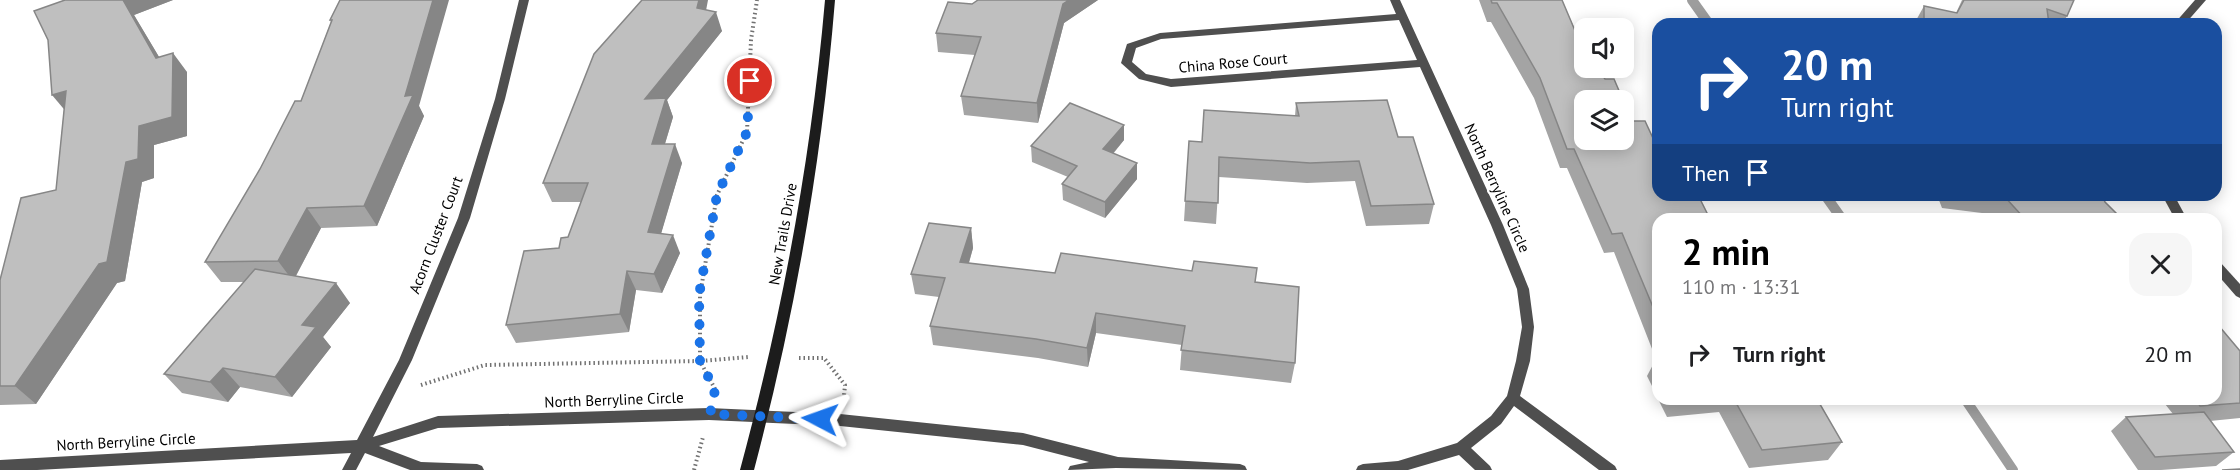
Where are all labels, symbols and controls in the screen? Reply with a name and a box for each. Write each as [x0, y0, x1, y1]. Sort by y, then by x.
map controls [1574, 18, 1634, 150]
button: sound [1574, 18, 1634, 78]
text: 20 m [1781, 37, 1873, 92]
icon: right [1682, 42, 1760, 120]
street label: China Rose Court [1178, 48, 1288, 77]
pin [724, 55, 775, 106]
icon: arrive [733, 64, 766, 97]
button: layers [1574, 90, 1634, 150]
text: Turn right [1781, 90, 1894, 124]
street label: North Berryline Circle [1460, 120, 1534, 255]
icon: arrive [1741, 156, 1774, 189]
text: Then [1682, 159, 1729, 187]
street label: Acorn Cluster Court [404, 173, 467, 296]
street label: New Trails Drive [764, 181, 801, 286]
text: 2 min [1682, 228, 1770, 275]
button: close [2129, 233, 2192, 296]
text: 110 m · 13:31 [1682, 274, 1800, 300]
icon: right [1682, 338, 1715, 371]
text: Turn right [1733, 340, 1825, 368]
text: 20 m [2144, 340, 2192, 368]
position arrow [788, 387, 852, 451]
street label: North Berryline Circle [544, 388, 684, 411]
street label: North Berryline Circle [56, 428, 196, 455]

